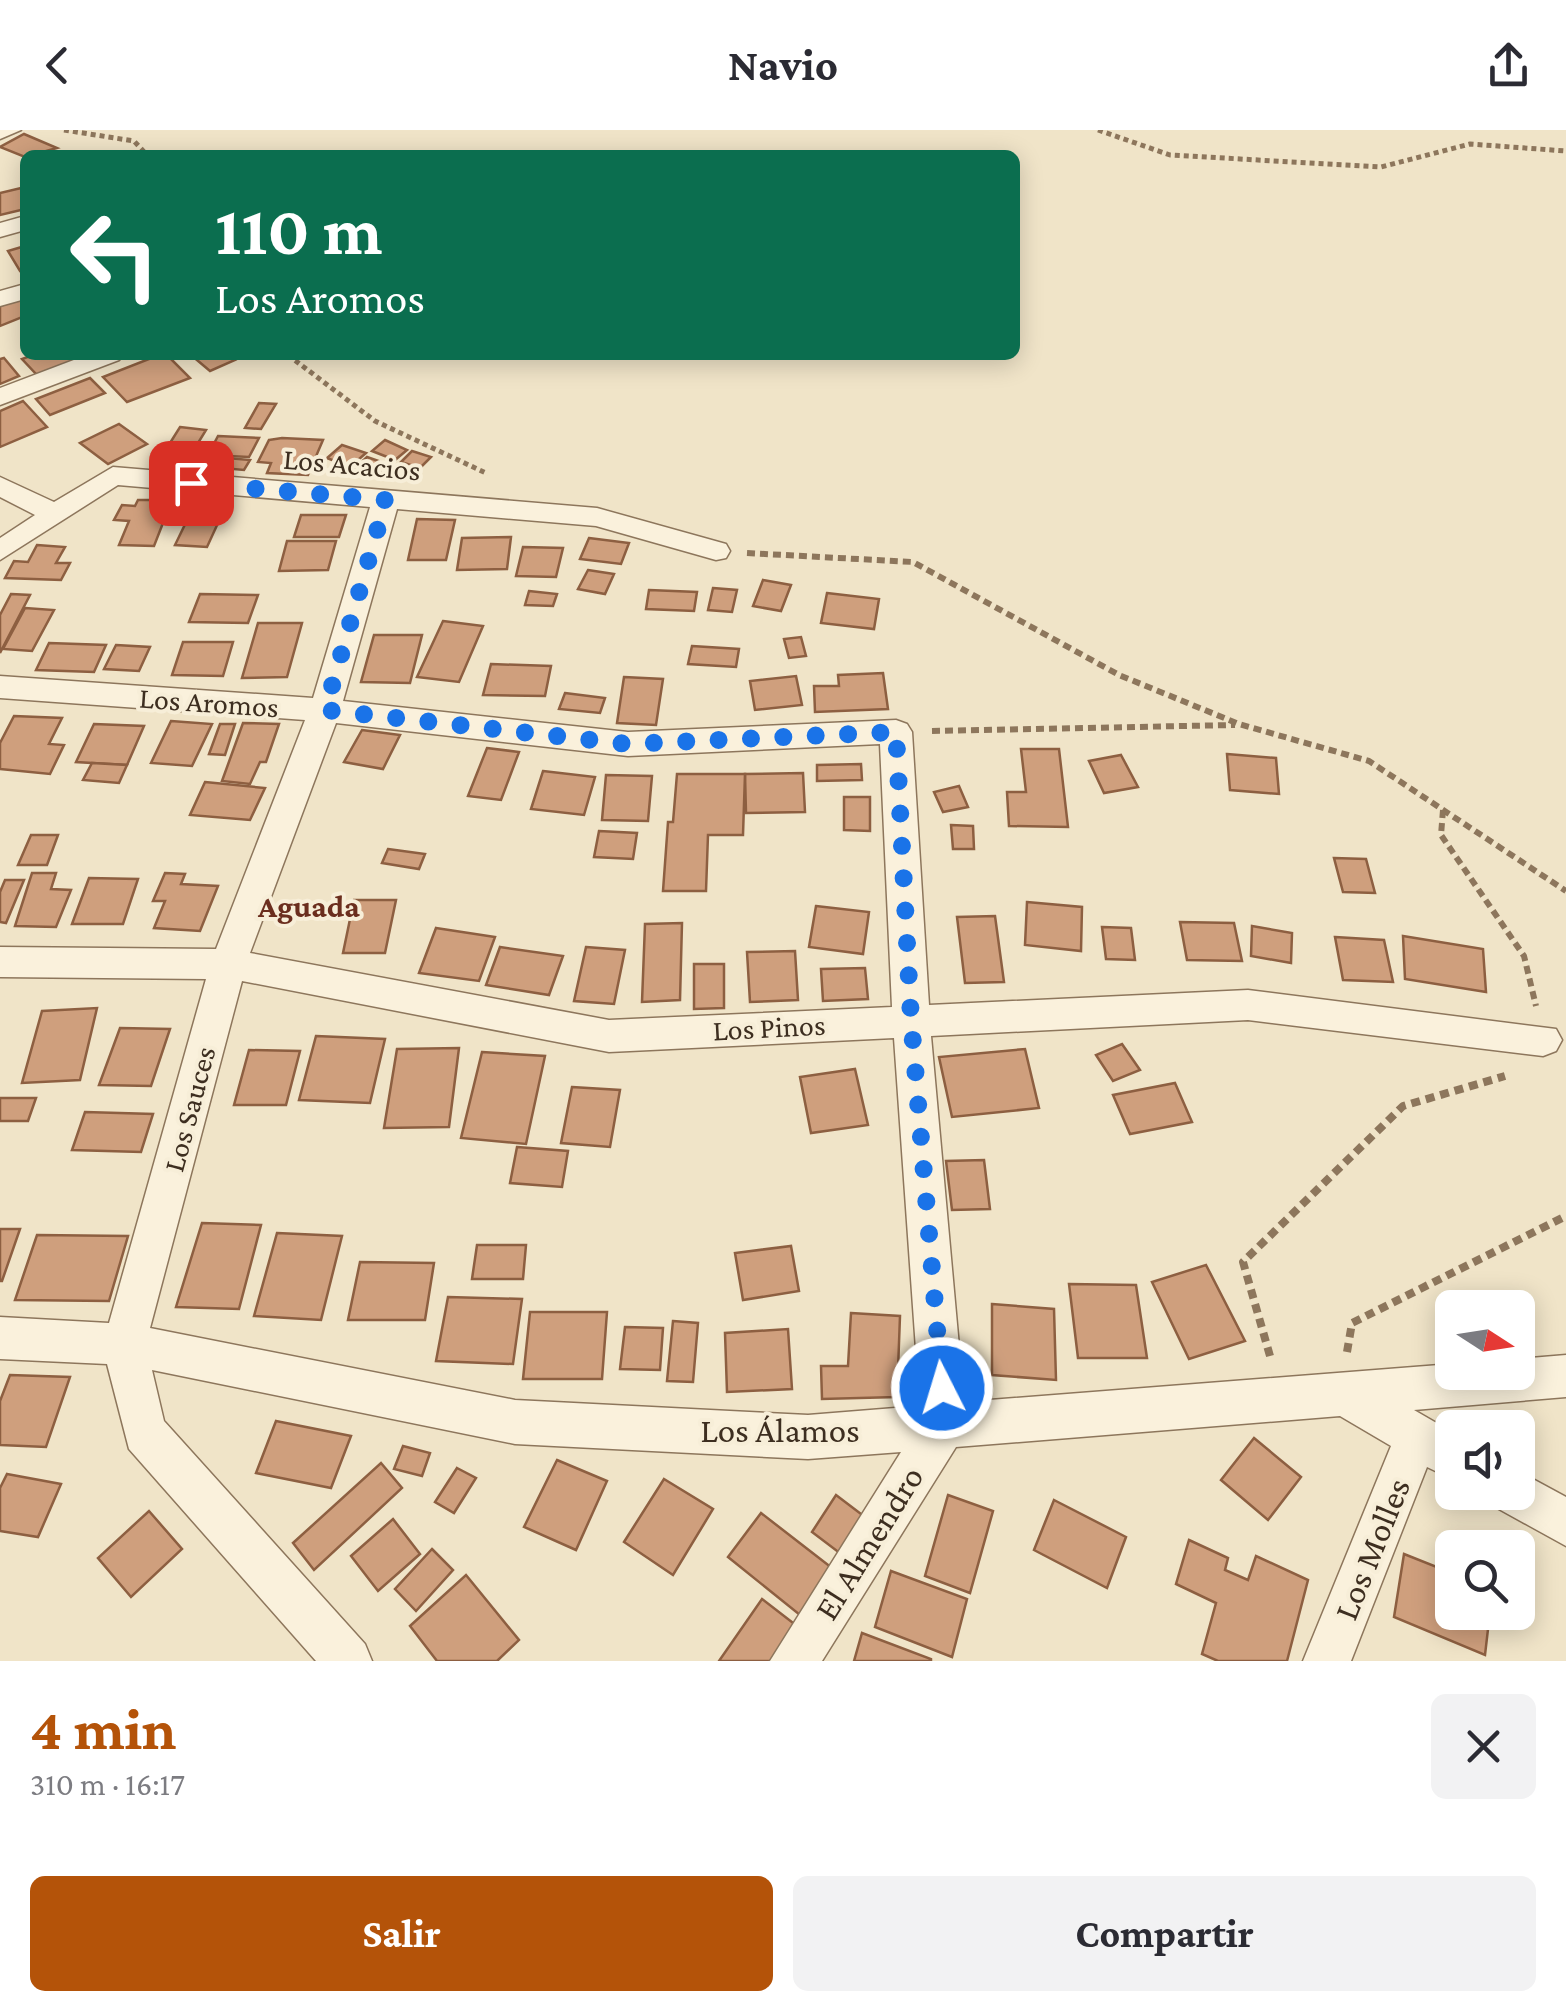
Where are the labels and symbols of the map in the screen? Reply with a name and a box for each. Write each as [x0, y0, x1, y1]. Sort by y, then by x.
pin [149, 441, 234, 526]
street label: Los Acacios [282, 442, 422, 486]
street label: Los Aromos [138, 681, 280, 723]
district label: Aguada [257, 888, 360, 924]
street label: Los Pinos [712, 1008, 826, 1046]
street label: Los Sauces [156, 1043, 222, 1175]
north arrow [1435, 1290, 1535, 1390]
position arrow [890, 1336, 994, 1440]
street label: Los Álamos [700, 1411, 860, 1450]
street label: El Almendro [806, 1459, 932, 1627]
street label: Los Molles [1326, 1473, 1418, 1625]

